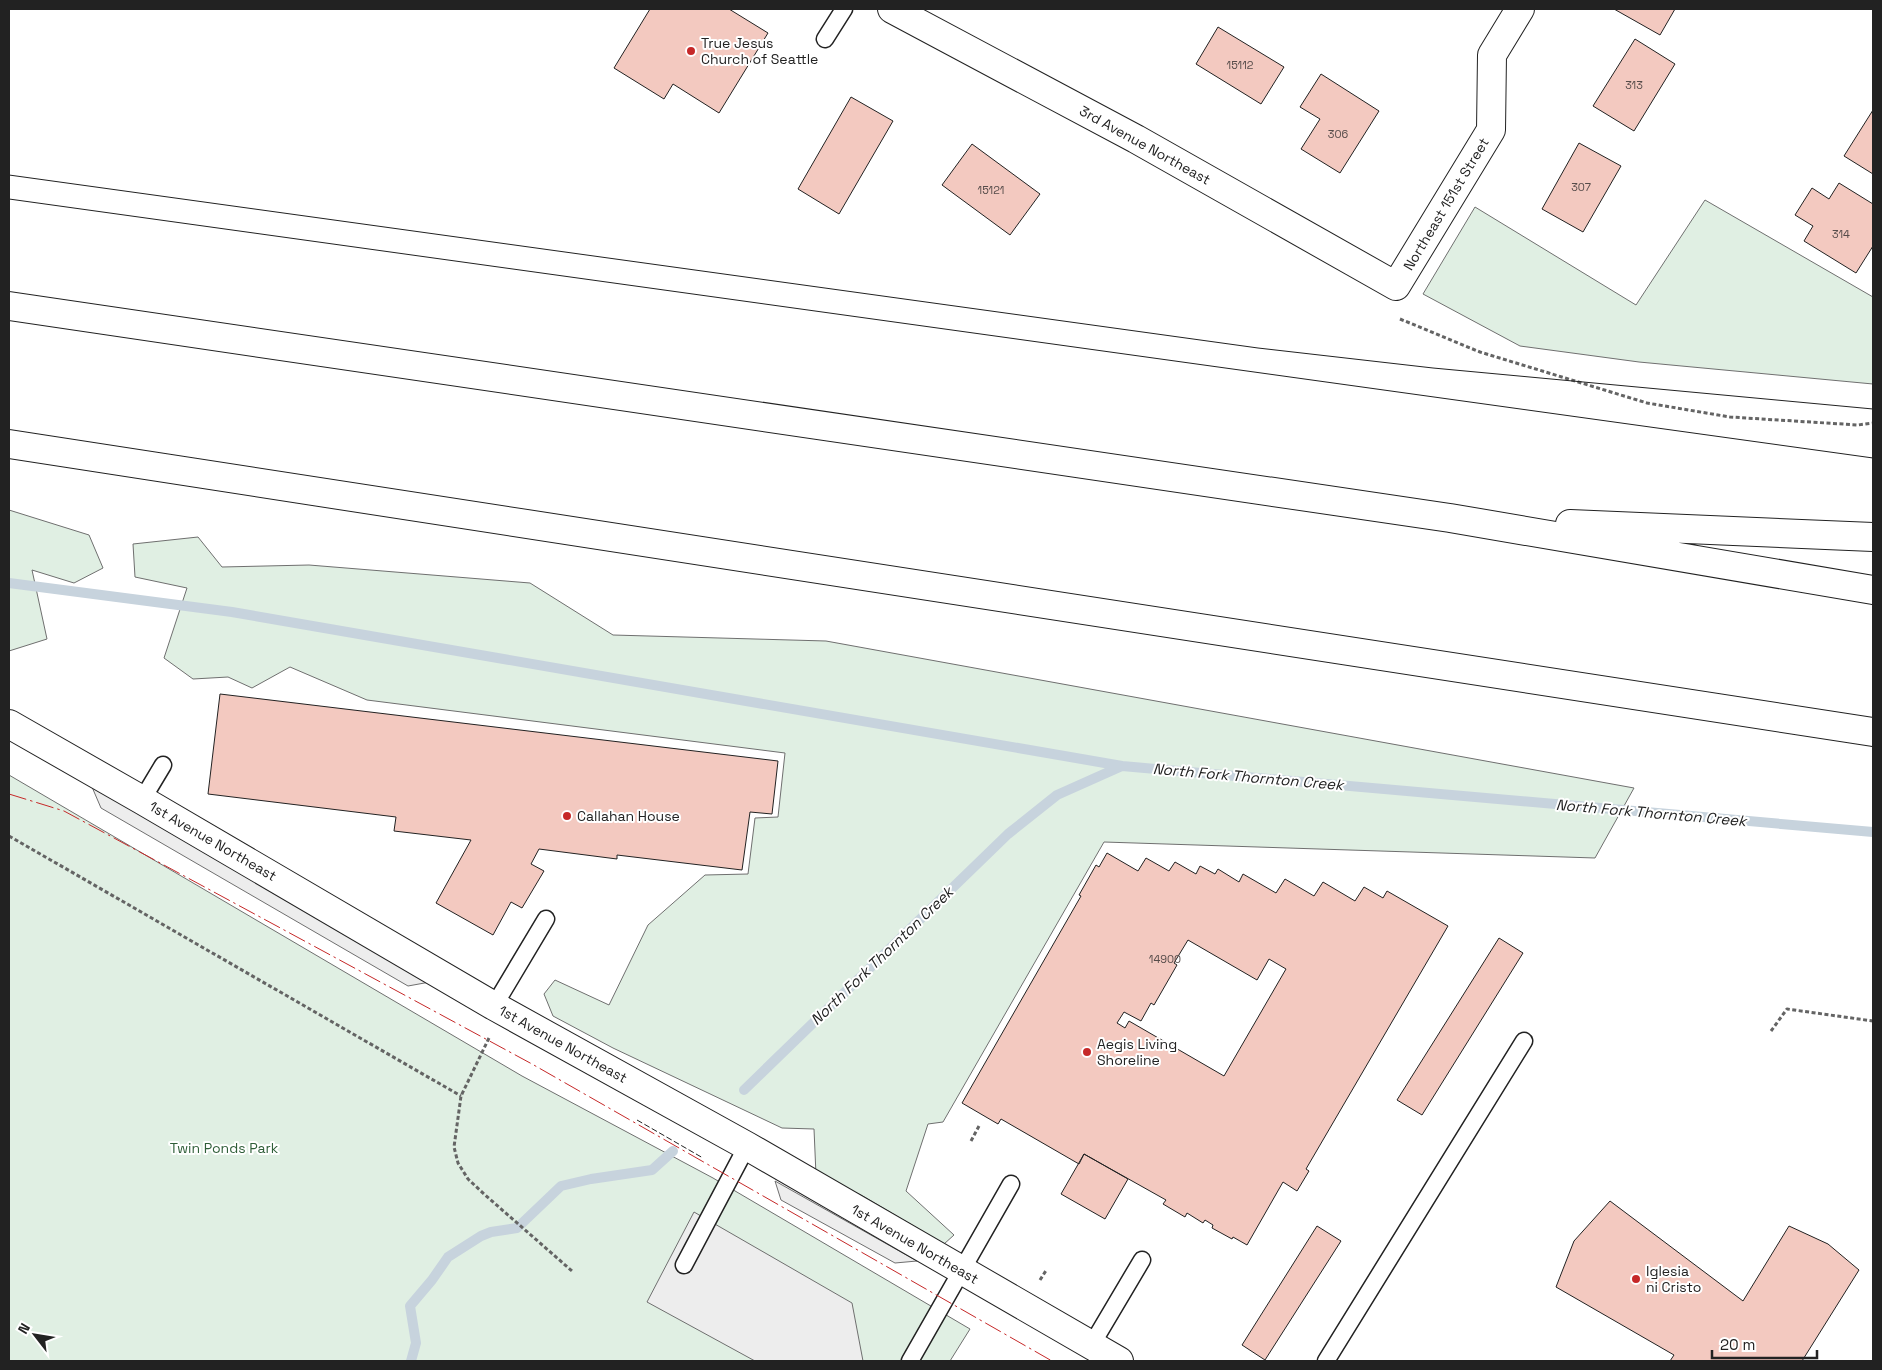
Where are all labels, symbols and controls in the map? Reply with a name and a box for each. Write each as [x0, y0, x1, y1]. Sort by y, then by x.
place label: True Jesus Church of Seattle [701, 34, 818, 68]
marker: True Jesus Church of Seattle [685, 45, 697, 57]
house number: 15112 [1227, 58, 1254, 72]
house number: 313 [1625, 78, 1643, 92]
street label: 3rd Avenue Northeast [1076, 101, 1214, 189]
house number: 306 [1328, 127, 1348, 141]
street label: Northeast 151st Street [1399, 134, 1493, 274]
house number: 307 [1571, 180, 1591, 194]
house number: 15121 [978, 183, 1004, 197]
house number: 314 [1832, 227, 1850, 241]
water label: North Fork Thornton Creek [1152, 759, 1346, 794]
water label: North Fork Thornton Creek [1555, 795, 1749, 830]
street label: 1st Avenue Northeast [146, 797, 280, 885]
place label: Callahan House [577, 807, 680, 825]
marker: Callahan House [561, 810, 573, 822]
water label: North Fork Thornton Creek [806, 881, 958, 1029]
house number: 14900 [1149, 952, 1181, 966]
street label: 1st Avenue Northeast [496, 1001, 630, 1087]
place label: Aegis Living Shoreline [1097, 1035, 1177, 1069]
marker: Aegis Living Shoreline [1081, 1046, 1093, 1058]
park label: Twin Ponds Park [170, 1139, 279, 1157]
street label: 1st Avenue Northeast [848, 1200, 982, 1288]
place label: Iglesia ni Cristo [1646, 1262, 1701, 1296]
marker: Iglesia ni Cristo [1630, 1273, 1642, 1285]
north arrow [10, 1310, 60, 1360]
text: N [14, 1320, 34, 1337]
scale bar [1712, 1328, 1817, 1360]
text: 20 m [1720, 1335, 1755, 1354]

